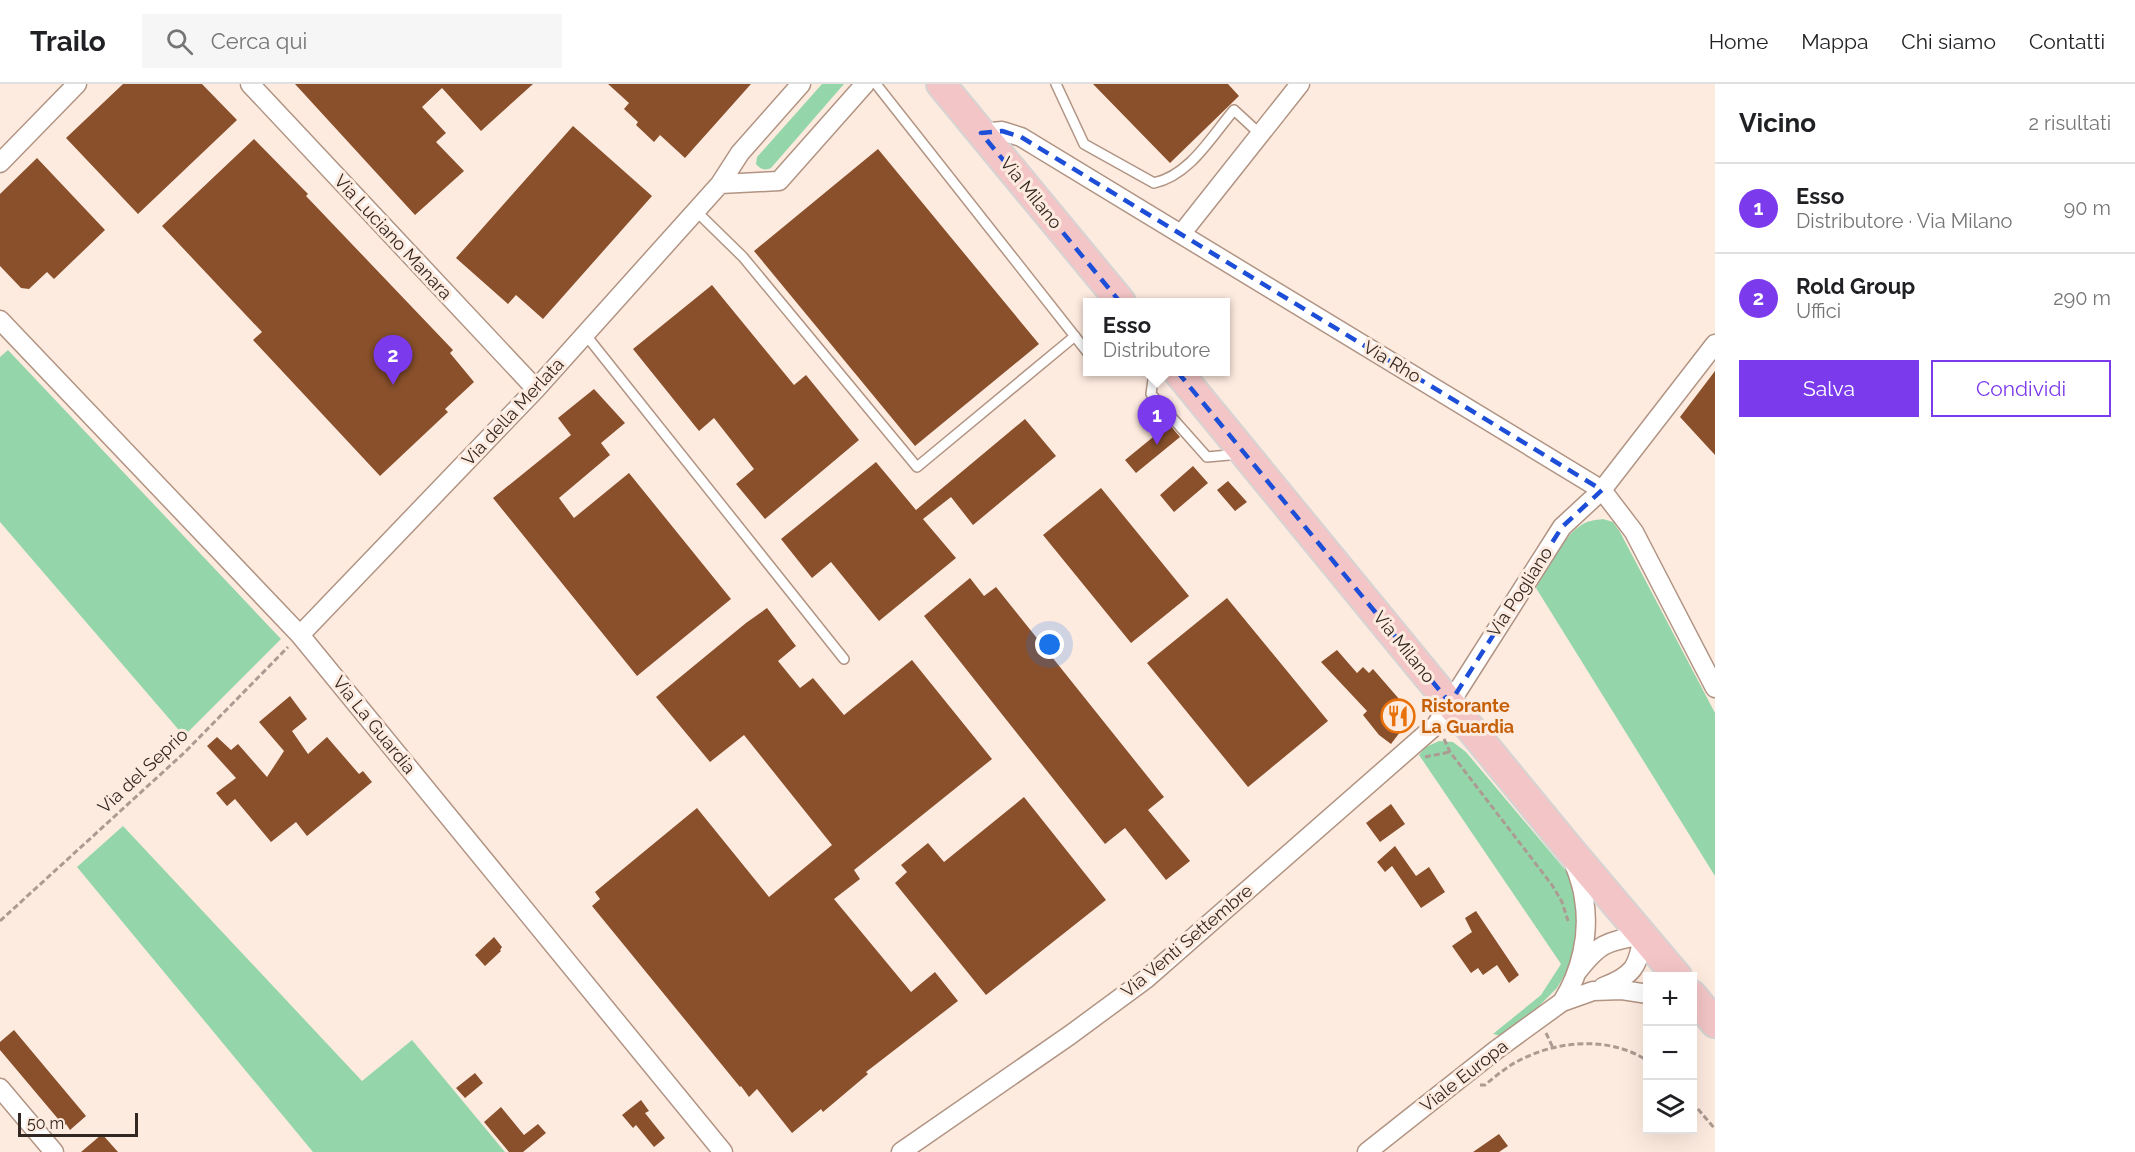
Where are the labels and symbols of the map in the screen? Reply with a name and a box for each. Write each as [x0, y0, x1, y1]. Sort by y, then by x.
street label: Via Milano [996, 153, 1067, 233]
street label: Via Luciano Manara [330, 170, 457, 303]
pin: 2 [374, 336, 412, 385]
street label: Via Rho [1360, 336, 1425, 387]
street label: Via della Merlata [457, 353, 568, 470]
pin: 1 [1138, 396, 1176, 445]
street label: Via Pogliano [1483, 542, 1557, 641]
street label: Via Milano [1369, 607, 1440, 687]
your location [1035, 630, 1064, 659]
street label: Via La Guardia [329, 672, 420, 778]
place label: Ristorante La Guardia [1421, 695, 1514, 737]
restaurant icon: Ristorante La Guardia [1380, 698, 1416, 734]
street label: Via del Seprio [94, 724, 192, 817]
street label: Via Venti Settembre [1117, 879, 1257, 1002]
street label: Viale Europa [1416, 1035, 1512, 1116]
scale bar [18, 1110, 138, 1138]

